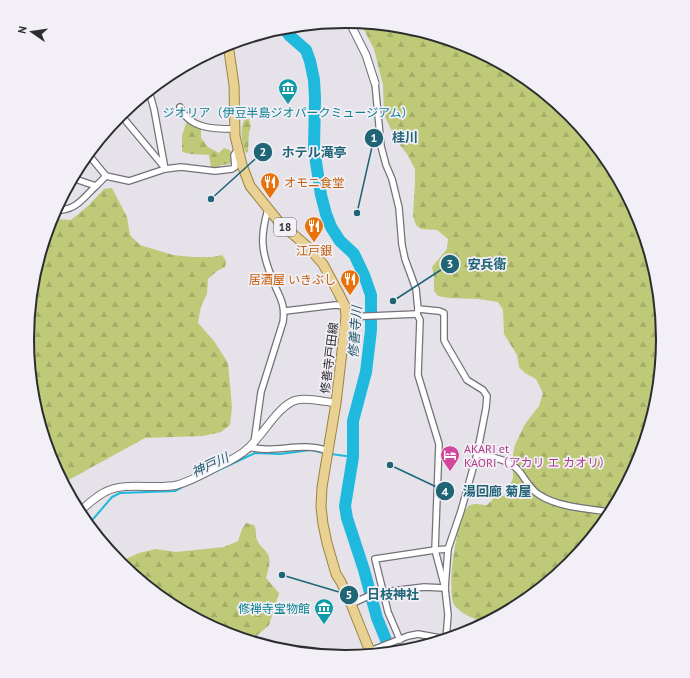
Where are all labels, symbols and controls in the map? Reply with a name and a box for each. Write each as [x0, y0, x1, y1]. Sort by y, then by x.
north arrow [12, 12, 52, 52]
text: N [15, 25, 30, 35]
museum icon: ジオリア（伊豆半島ジオパークミュージアム） [277, 77, 299, 105]
place label: ジオリア（伊豆半島ジオパークミュージアム） [163, 105, 413, 120]
callout: 桂川 [364, 125, 426, 150]
text: 桂川 [392, 129, 418, 146]
text: 1 [371, 130, 377, 145]
callout: ホテル滝亭 [253, 140, 354, 165]
text: 2 [260, 144, 266, 159]
text: ホテル滝亭 [281, 144, 347, 161]
restaurant icon: オモニ食堂 [259, 171, 281, 199]
place label: オモニ食堂 [284, 175, 344, 190]
restaurant icon: 江戸銀 [303, 215, 325, 243]
road number: 18 [274, 218, 296, 236]
place label: 江戸銀 [296, 243, 332, 258]
callout: 安兵衛 [440, 251, 515, 276]
text: 3 [447, 256, 453, 271]
text: 安兵衛 [467, 256, 507, 273]
restaurant icon: 居酒屋 いきぶし [339, 268, 361, 296]
place label: 居酒屋 いきぶし [249, 272, 336, 287]
water label: 修善寺川 [345, 303, 365, 359]
street label: 修善寺戸田線 [317, 321, 341, 395]
place label: AKARI et KAORI（アカリ エ カオリ） [464, 441, 611, 470]
hotel icon: AKARI et KAORI（アカリ エ カオリ） [439, 444, 461, 472]
water label: 神戸川 [189, 448, 233, 481]
callout: 湯回廊 菊屋 [435, 479, 540, 504]
text: 湯回廊 菊屋 [463, 483, 531, 500]
text: 4 [442, 484, 449, 499]
callout: 日枝神社 [339, 582, 427, 607]
text: 日枝神社 [367, 586, 419, 603]
text: 5 [346, 587, 352, 602]
museum icon: 修禅寺宝物館 [313, 597, 335, 625]
place label: 修禅寺宝物館 [238, 601, 310, 616]

